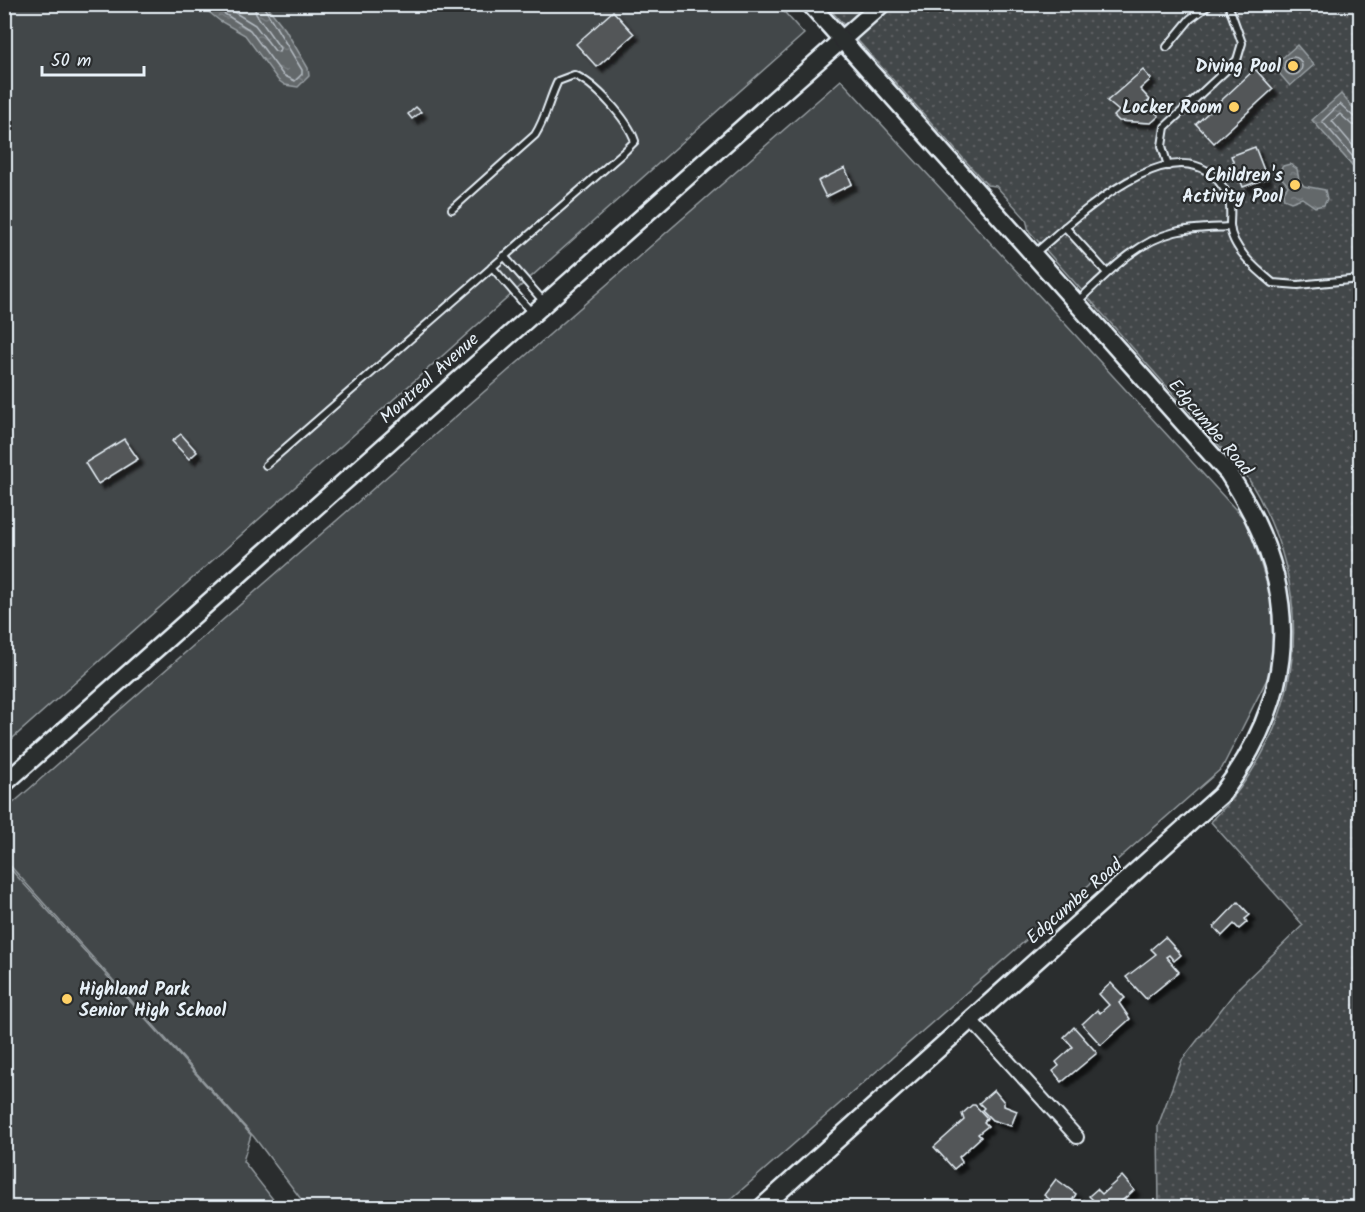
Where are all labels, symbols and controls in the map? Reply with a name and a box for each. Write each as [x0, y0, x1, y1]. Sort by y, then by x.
scale bar [42, 39, 144, 77]
text: 50 m [51, 47, 91, 76]
place label: Diving Pool [1195, 53, 1281, 82]
marker: Diving Pool [1286, 59, 1300, 73]
place label: Locker Room [1122, 94, 1222, 123]
marker: Locker Room [1227, 100, 1241, 114]
place label: Children's Activity Pool [1182, 162, 1284, 212]
marker: Children's Activity Pool [1288, 178, 1302, 192]
street label: Montreal Avenue [373, 326, 487, 432]
street label: Edgcumbe Road [1160, 373, 1260, 484]
street label: Edgcumbe Road [1020, 851, 1131, 952]
place label: Highland Park Senior High School [79, 976, 226, 1026]
marker: Highland Park Senior High School [60, 992, 74, 1006]

